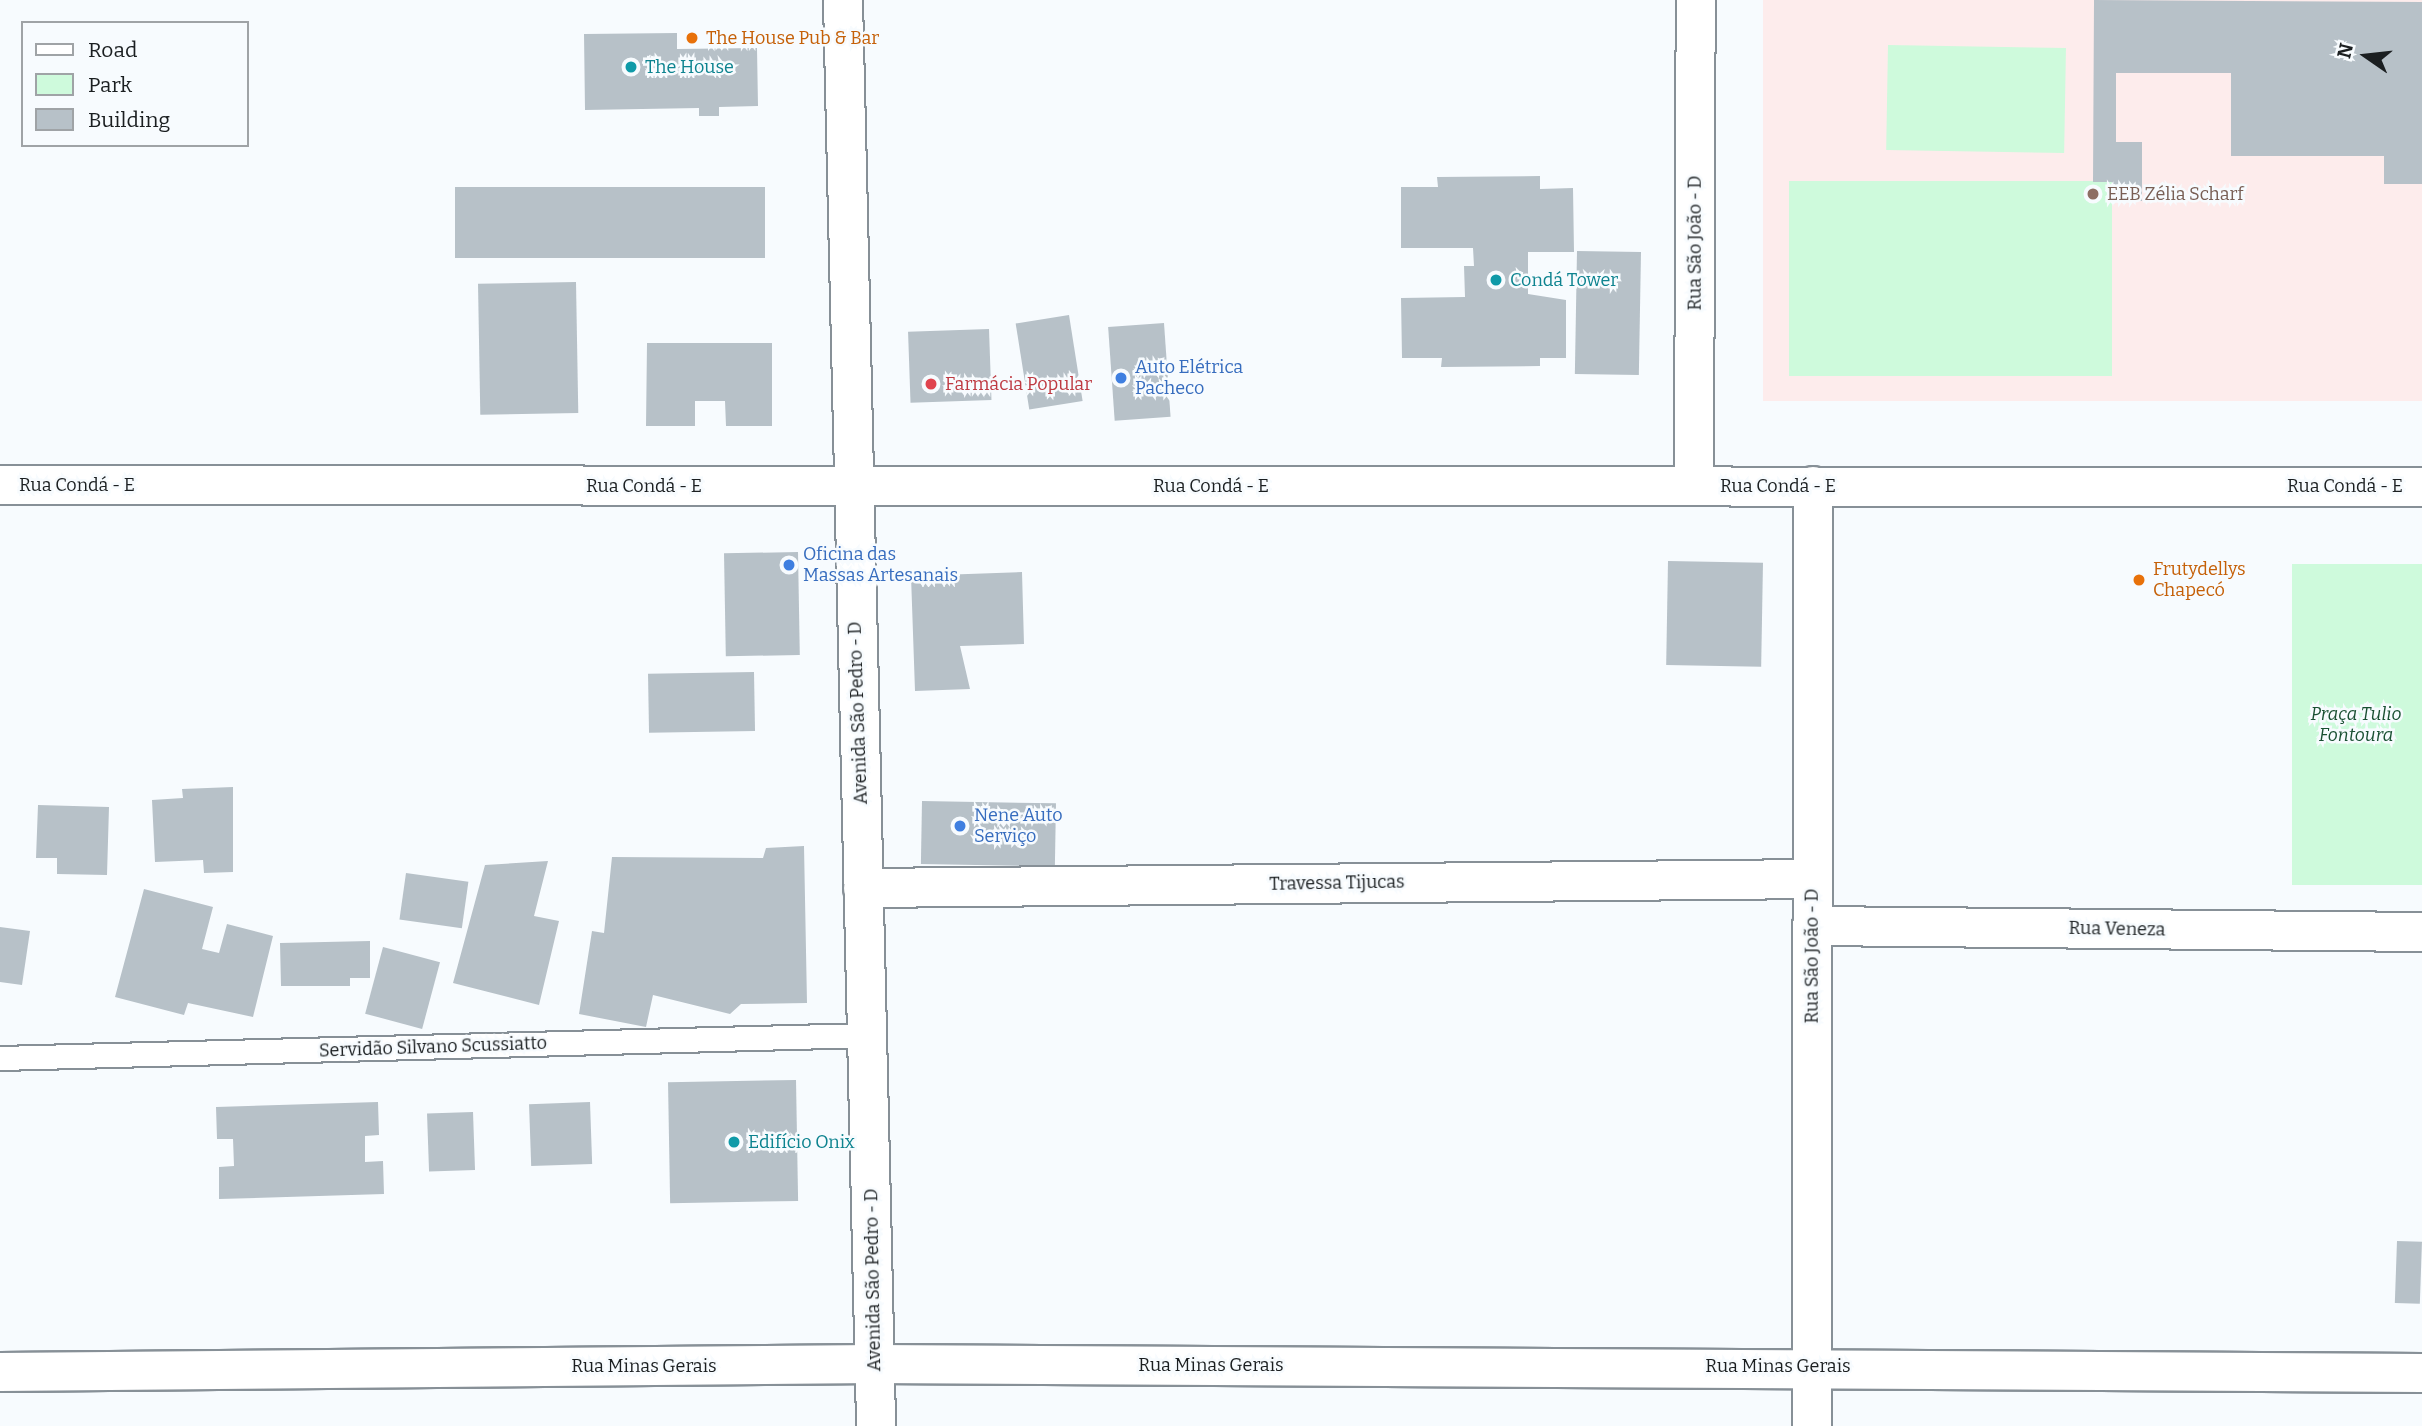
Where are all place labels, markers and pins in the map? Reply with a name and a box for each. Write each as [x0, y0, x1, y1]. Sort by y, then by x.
place label: The House Pub & Bar [706, 27, 879, 49]
marker: The House Pub & Bar [684, 30, 700, 46]
place label: The House [645, 56, 734, 78]
marker: The House [623, 59, 639, 75]
place label: EEB Zélia Scharf [2107, 183, 2244, 205]
marker: EEB Zélia Scharf [2085, 186, 2101, 202]
place label: Condá Tower [1510, 269, 1618, 291]
marker: Condá Tower [1488, 272, 1504, 288]
place label: Auto Elétrica Pacheco [1135, 357, 1243, 400]
marker: Auto Elétrica Pacheco [1113, 370, 1129, 386]
place label: Farmácia Popular [945, 373, 1092, 395]
marker: Farmácia Popular [923, 376, 939, 392]
place label: Oficina das Massas Artesanais [803, 544, 958, 586]
marker: Oficina das Massas Artesanais [781, 557, 797, 573]
place label: Frutydellys Chapecó [2153, 559, 2246, 602]
marker: Frutydellys Chapecó [2131, 572, 2147, 588]
place label: Nene Auto Serviço [974, 805, 1063, 848]
marker: Nene Auto Serviço [952, 818, 968, 834]
place label: Edifício Onix [748, 1131, 855, 1153]
marker: Edifício Onix [726, 1134, 742, 1150]

